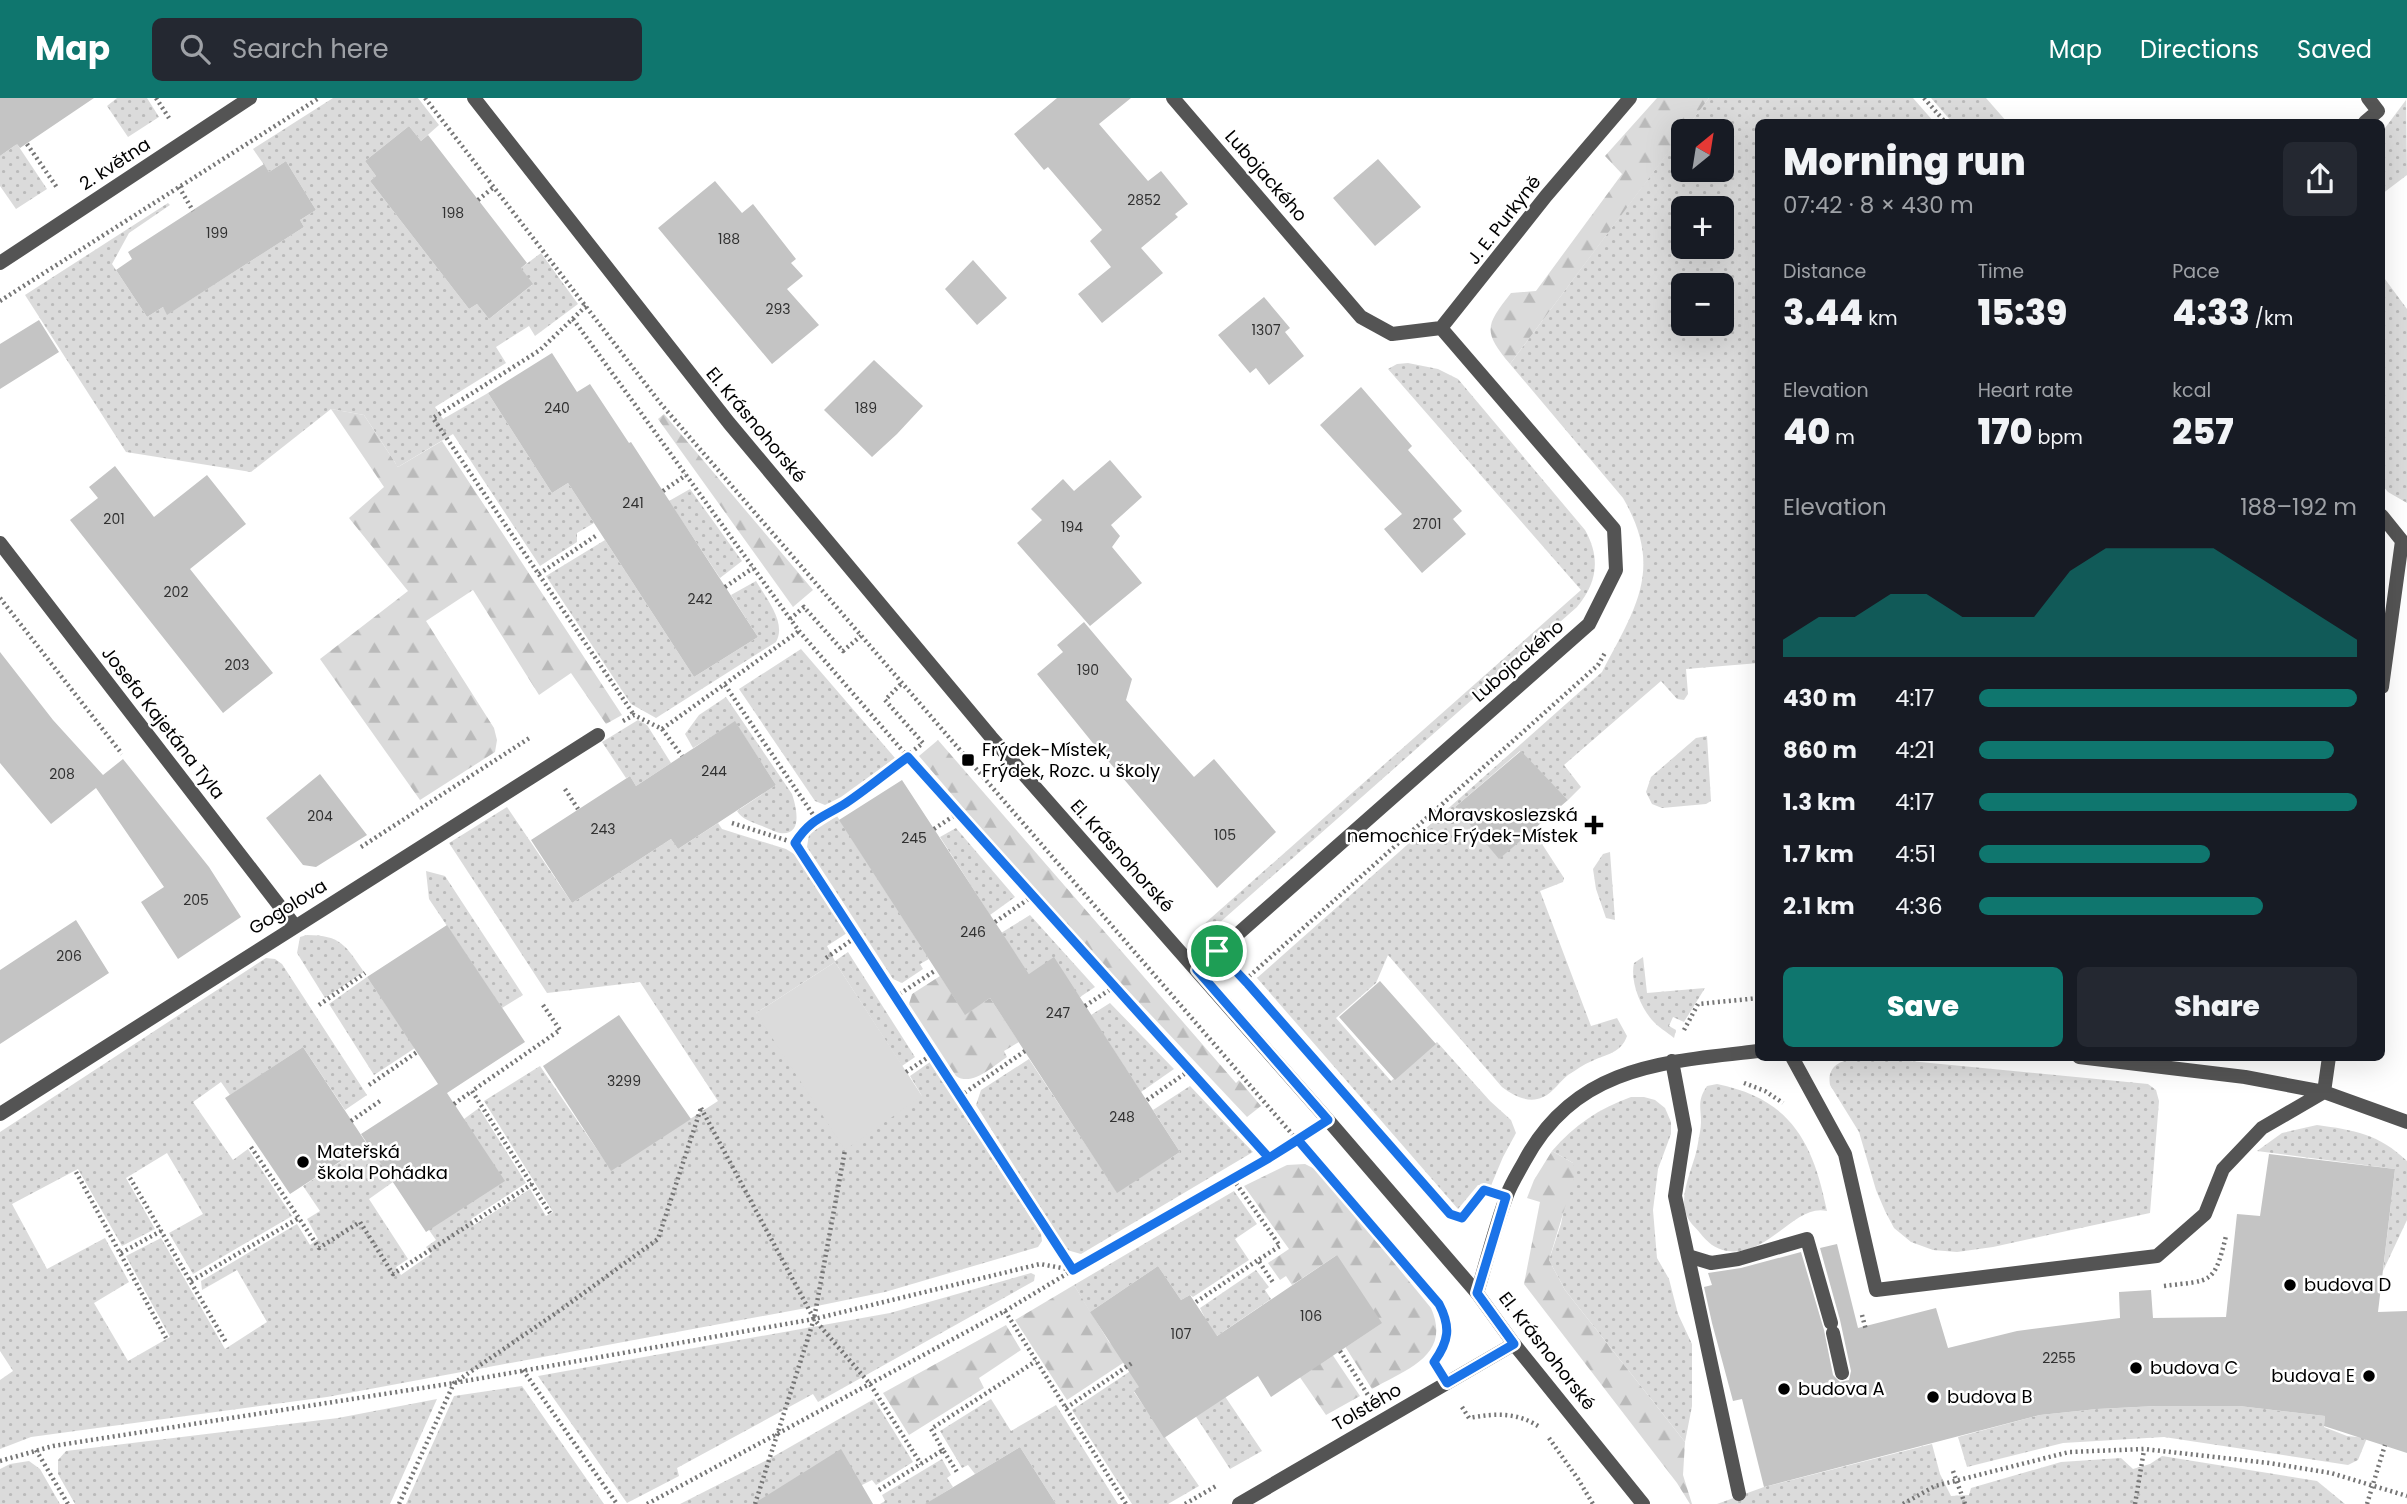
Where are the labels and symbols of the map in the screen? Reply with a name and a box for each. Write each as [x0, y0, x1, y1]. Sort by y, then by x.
north arrow [1671, 119, 1734, 182]
street label: Lubojackého [1220, 124, 1313, 227]
street label: 2. května [74, 131, 155, 196]
street label: J. E. Purkyně [1461, 170, 1546, 269]
house number: 2852 [1127, 190, 1161, 210]
house number: 198 [442, 203, 464, 223]
house number: 199 [206, 223, 228, 243]
house number: 188 [718, 229, 740, 249]
house number: 293 [765, 299, 791, 319]
house number: 1307 [1251, 320, 1281, 340]
street label: El. Krásnohorské [701, 362, 812, 488]
house number: 240 [544, 398, 570, 418]
house number: 189 [855, 398, 877, 418]
house number: 241 [622, 493, 644, 513]
house number: 201 [103, 509, 125, 529]
house number: 2701 [1413, 514, 1441, 534]
house number: 194 [1061, 517, 1083, 537]
house number: 202 [164, 582, 188, 602]
house number: 242 [688, 589, 712, 609]
street label: Lubojackého [1466, 614, 1569, 707]
street label: Josefa Kajetána Tyla [96, 641, 231, 804]
house number: 203 [224, 655, 250, 675]
house number: 190 [1077, 660, 1099, 680]
place label: Frýdek-Místek, Frýdek, Rozc. u školy [982, 737, 1160, 783]
marker: Frýdek-Místek, Frýdek, Rozc. u školy [960, 752, 976, 768]
house number: 244 [701, 761, 727, 781]
house number: 208 [49, 764, 75, 784]
street label: El. Krásnohorské [1065, 794, 1180, 918]
place label: Moravskoslezská nemocnice Frýdek-Místek [1347, 802, 1579, 848]
house number: 204 [307, 806, 333, 826]
marker: Moravskoslezská nemocnice Frýdek-Místek [1584, 815, 1604, 835]
house number: 243 [590, 819, 616, 839]
house number: 105 [1214, 825, 1236, 845]
house number: 245 [901, 828, 927, 848]
street label: Gogolova [244, 873, 331, 940]
house number: 205 [183, 890, 209, 910]
pin [1187, 921, 1247, 981]
house number: 246 [960, 922, 986, 942]
house number: 206 [56, 946, 82, 966]
house number: 247 [1046, 1003, 1071, 1023]
house number: 3299 [607, 1071, 641, 1091]
house number: 248 [1109, 1107, 1135, 1127]
place label: Mateřská škola Pohádka [317, 1139, 448, 1185]
marker: Mateřská škola Pohádka [295, 1154, 311, 1170]
place label: budova D [2304, 1272, 2391, 1297]
marker: budova D [2282, 1277, 2298, 1293]
street label: El. Krásnohorské [1493, 1286, 1602, 1415]
house number: 106 [1300, 1306, 1322, 1326]
house number: 107 [1171, 1324, 1192, 1344]
house number: 2255 [2042, 1348, 2076, 1368]
place label: budova C [2150, 1355, 2238, 1380]
marker: budova C [2128, 1360, 2144, 1376]
place label: budova E [2271, 1363, 2355, 1388]
marker: budova E [2361, 1368, 2377, 1384]
place label: budova A [1798, 1376, 1885, 1401]
street label: Tolstého [1328, 1377, 1406, 1436]
marker: budova A [1776, 1381, 1792, 1397]
place label: budova B [1947, 1384, 2032, 1409]
marker: budova B [1925, 1389, 1941, 1405]

